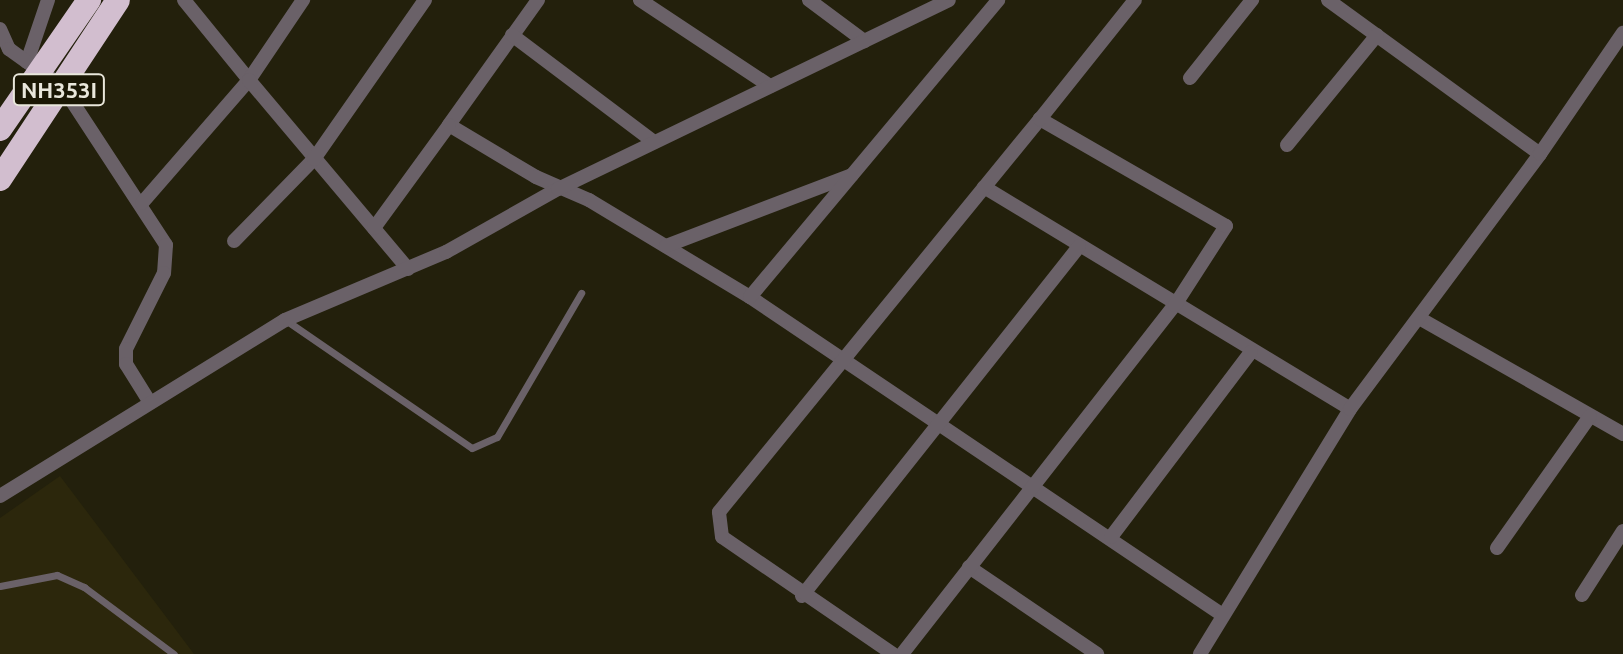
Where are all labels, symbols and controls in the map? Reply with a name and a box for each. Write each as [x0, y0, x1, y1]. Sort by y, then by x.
road number: NH353I [11, 72, 107, 108]

